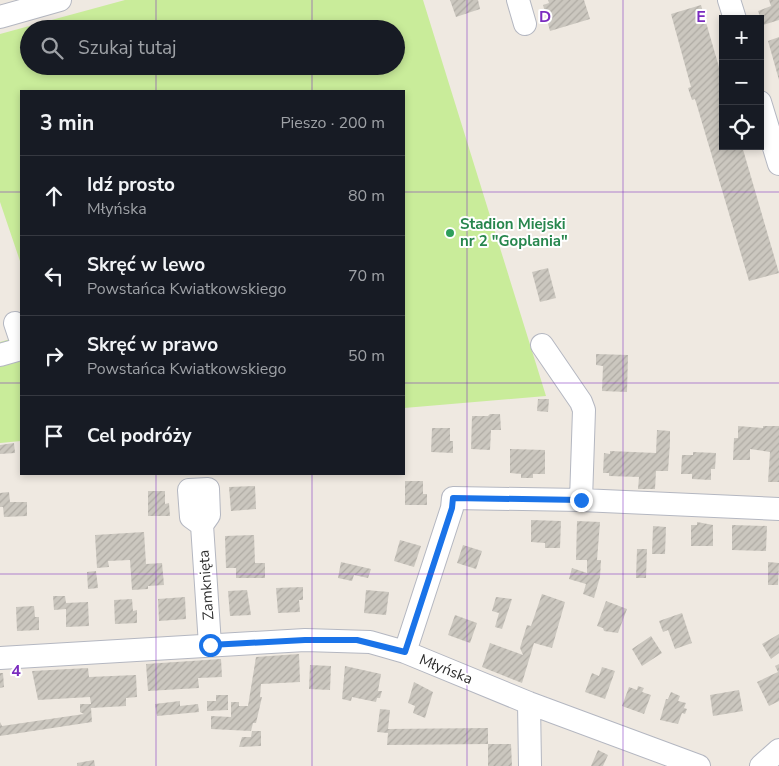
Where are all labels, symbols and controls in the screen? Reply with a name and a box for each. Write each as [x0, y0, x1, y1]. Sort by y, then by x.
text: D [539, 6, 551, 28]
text: E [696, 6, 706, 28]
map controls [719, 15, 764, 150]
button: + [719, 15, 764, 60]
search box [20, 20, 405, 75]
icon: search [38, 34, 66, 62]
text: Szukaj tutaj [78, 35, 177, 61]
button: − [719, 60, 764, 105]
button: locate [719, 105, 764, 150]
text: 3 min [40, 109, 94, 137]
text: Pieszo · 200 m [280, 112, 385, 134]
text: Idź prosto [87, 172, 175, 198]
icon: ahead [40, 182, 68, 210]
text: 80 m [348, 185, 385, 207]
text: Młyńska [87, 198, 147, 220]
place label: Stadion Miejski nr 2 "Goplania" [460, 214, 568, 251]
marker: Stadion Miejski nr 2 "Goplania" [444, 227, 456, 239]
text: Skręć w lewo [87, 252, 205, 278]
icon: left [40, 262, 68, 290]
text: 70 m [348, 265, 385, 287]
text: Powstańca Kwiatkowskiego [87, 278, 286, 300]
text: Skręć w prawo [87, 332, 218, 358]
icon: right [40, 342, 68, 370]
text: 50 m [348, 345, 385, 367]
text: Powstańca Kwiatkowskiego [87, 358, 286, 380]
icon: arrive [40, 422, 68, 450]
text: Cel podróży [87, 423, 191, 449]
route end [570, 489, 593, 512]
street label: Zamknięta [194, 549, 218, 621]
route start [199, 634, 222, 657]
street label: Młyńska [416, 649, 476, 689]
text: 4 [11, 660, 21, 682]

